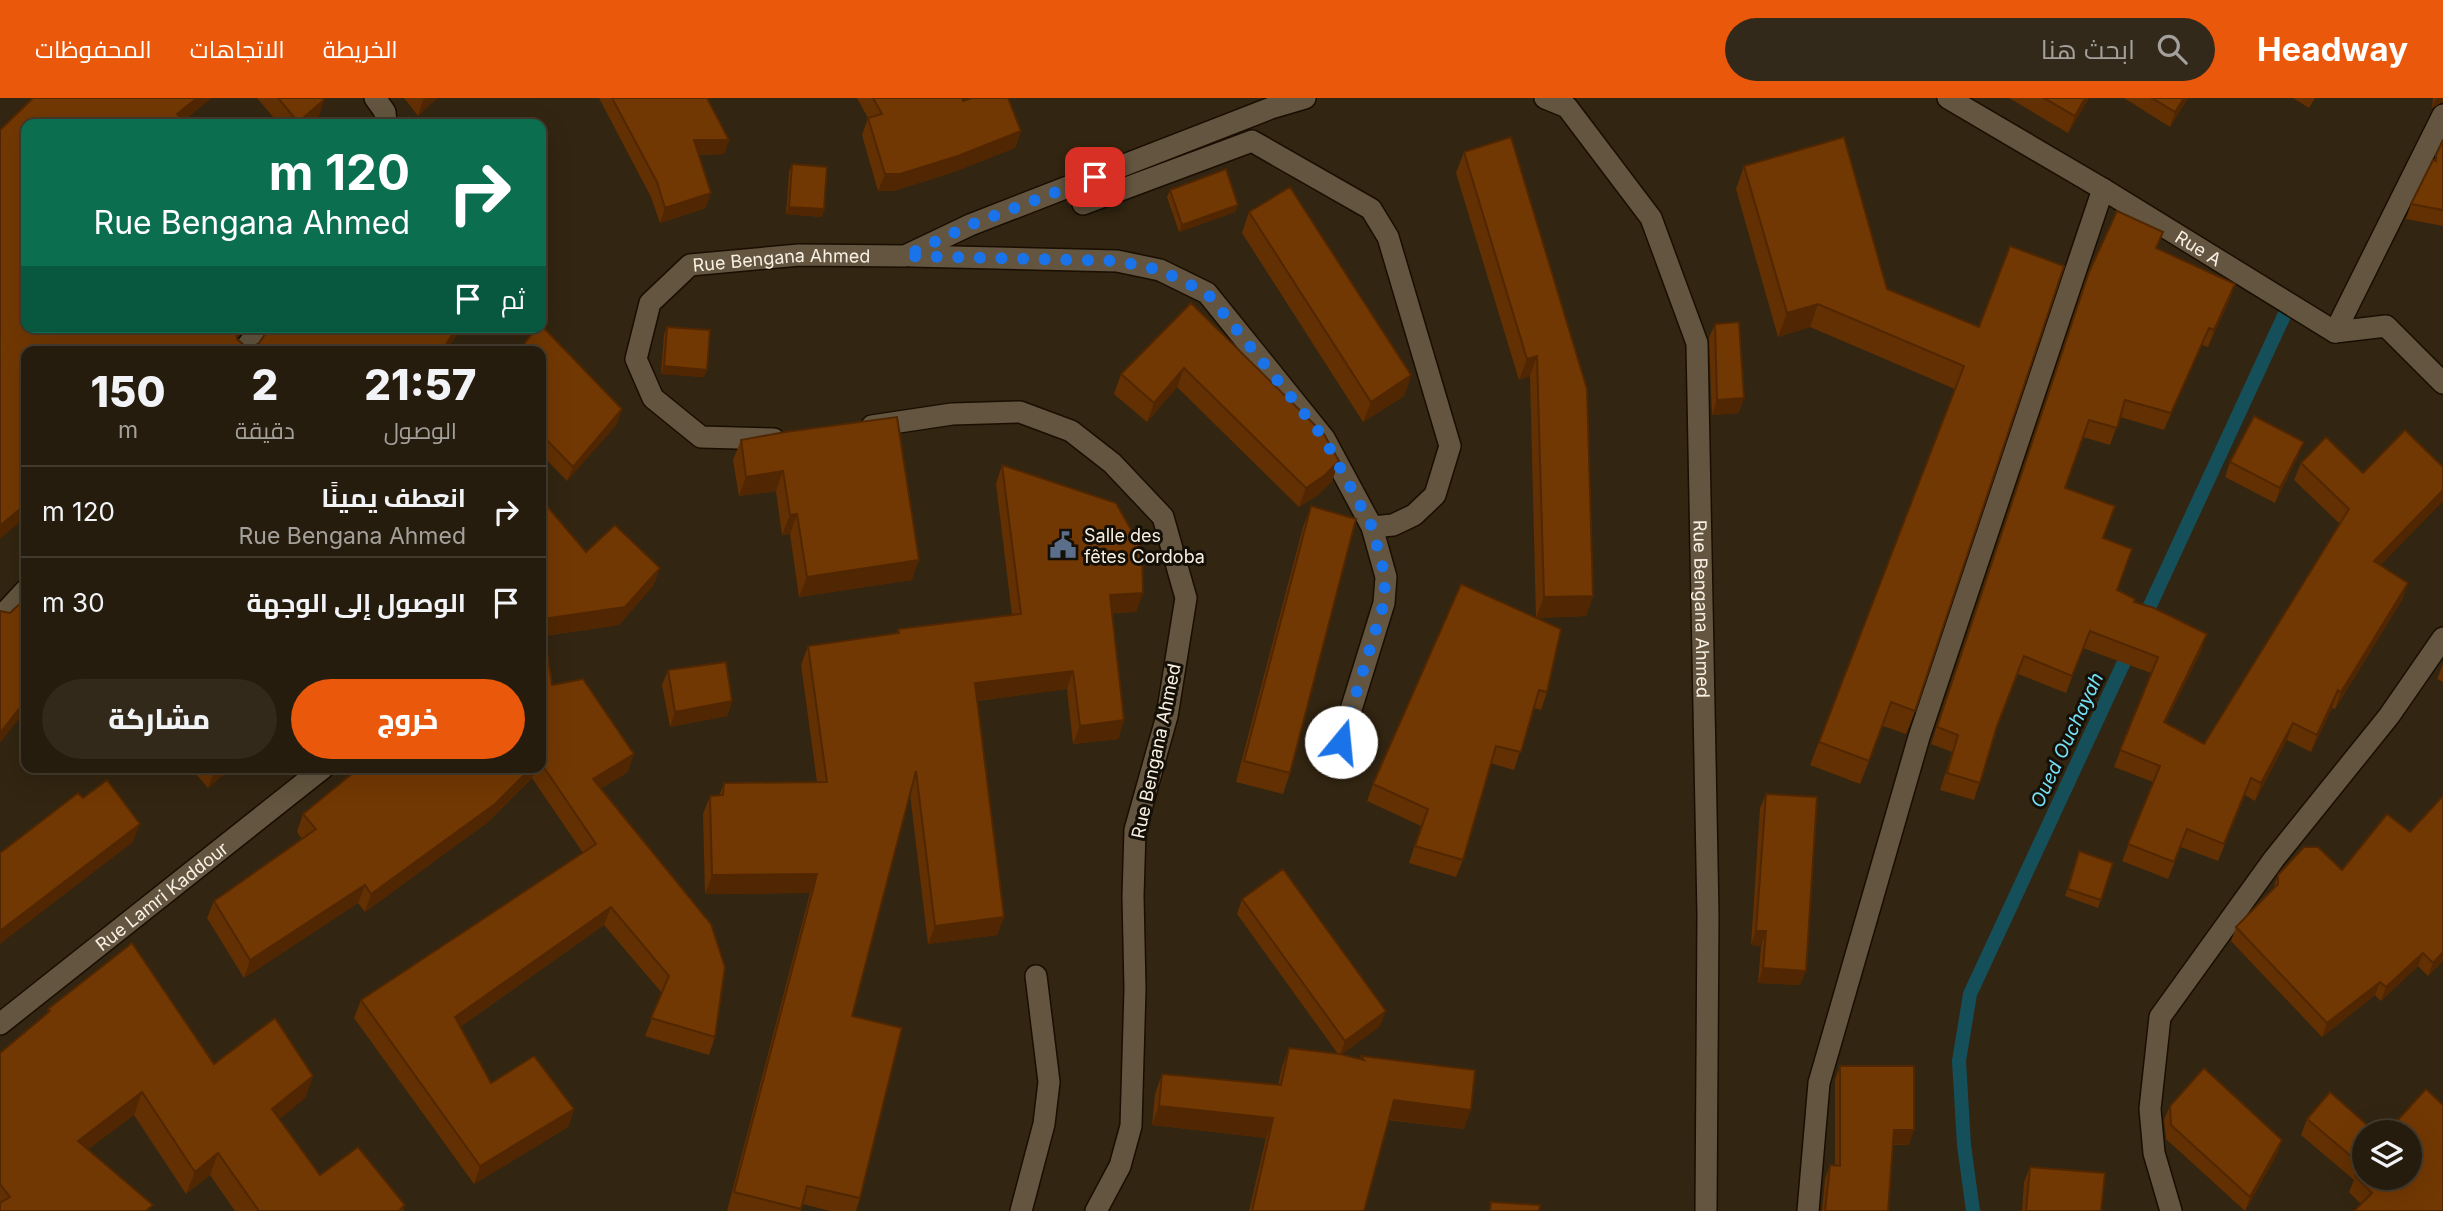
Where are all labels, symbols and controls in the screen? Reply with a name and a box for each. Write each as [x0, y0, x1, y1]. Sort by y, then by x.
search box [1725, 18, 2215, 81]
text: Headway [2257, 29, 2408, 69]
icon: search [2153, 30, 2191, 68]
text: ابحث هنا [2041, 34, 2135, 65]
text: المحفوظات [35, 35, 152, 64]
text: الاتجاهات [190, 35, 285, 64]
text: الخريطة [323, 35, 398, 64]
text: 120 m [269, 143, 410, 202]
icon: right [434, 147, 525, 238]
pin [1065, 147, 1125, 207]
icon: arrive [1076, 158, 1114, 196]
text: Rue Bengana Ahmed [94, 203, 410, 242]
street label: Rue A [2172, 226, 2225, 270]
street label: Rue Bengana Ahmed [692, 244, 870, 275]
icon: arrive [449, 280, 487, 318]
text: ثم [501, 284, 525, 315]
text: 2 [252, 359, 278, 410]
text: 21:57 [364, 359, 477, 410]
text: 150 [91, 366, 166, 417]
text: m [118, 416, 138, 444]
text: دقيقة [235, 417, 295, 445]
text: الوصول [384, 417, 457, 445]
text: انعطف يمينًا [321, 482, 466, 513]
icon: right [487, 493, 525, 531]
text: 120 m [42, 496, 115, 527]
street label: Rue Bengana Ahmed [1690, 520, 1714, 698]
text: Rue Bengana Ahmed [239, 522, 466, 550]
place label: Salle des fêtes Cordoba [1084, 525, 1205, 567]
public building icon: Salle des fêtes Cordoba [1048, 530, 1078, 560]
icon: arrive [487, 584, 525, 622]
text: 30 m [42, 587, 105, 618]
text: الوصول إلى الوجهة [247, 587, 466, 618]
street label: Rue Bengana Ahmed [1127, 662, 1185, 840]
water label: Oued Ouchayah [2026, 669, 2108, 811]
button: مشاركة [42, 679, 277, 759]
button: خروج [291, 679, 525, 759]
position arrow [1304, 705, 1378, 779]
street label: Rue Lamri Kaddour [91, 837, 232, 955]
map controls [2352, 1120, 2422, 1190]
button: layers [2352, 1120, 2422, 1190]

